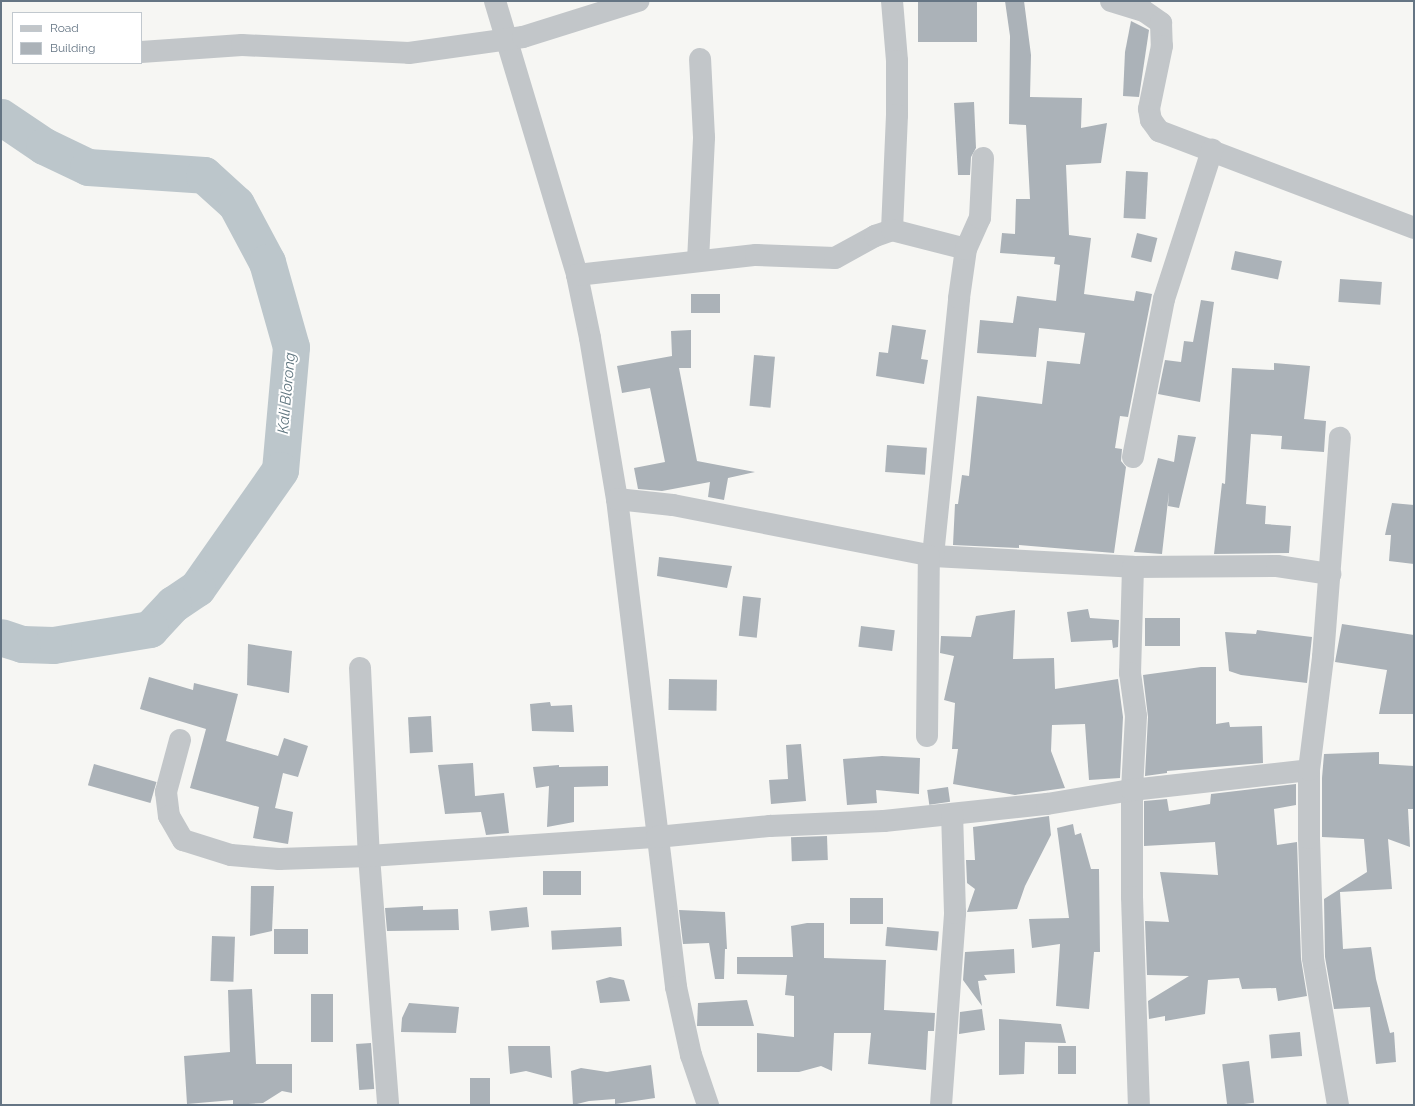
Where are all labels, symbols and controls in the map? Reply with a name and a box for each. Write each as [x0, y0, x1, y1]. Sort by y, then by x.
legend [12, 12, 142, 64]
text: Road [50, 21, 79, 35]
text: Building [50, 41, 96, 55]
water label: Kali Blorong [274, 352, 300, 434]

